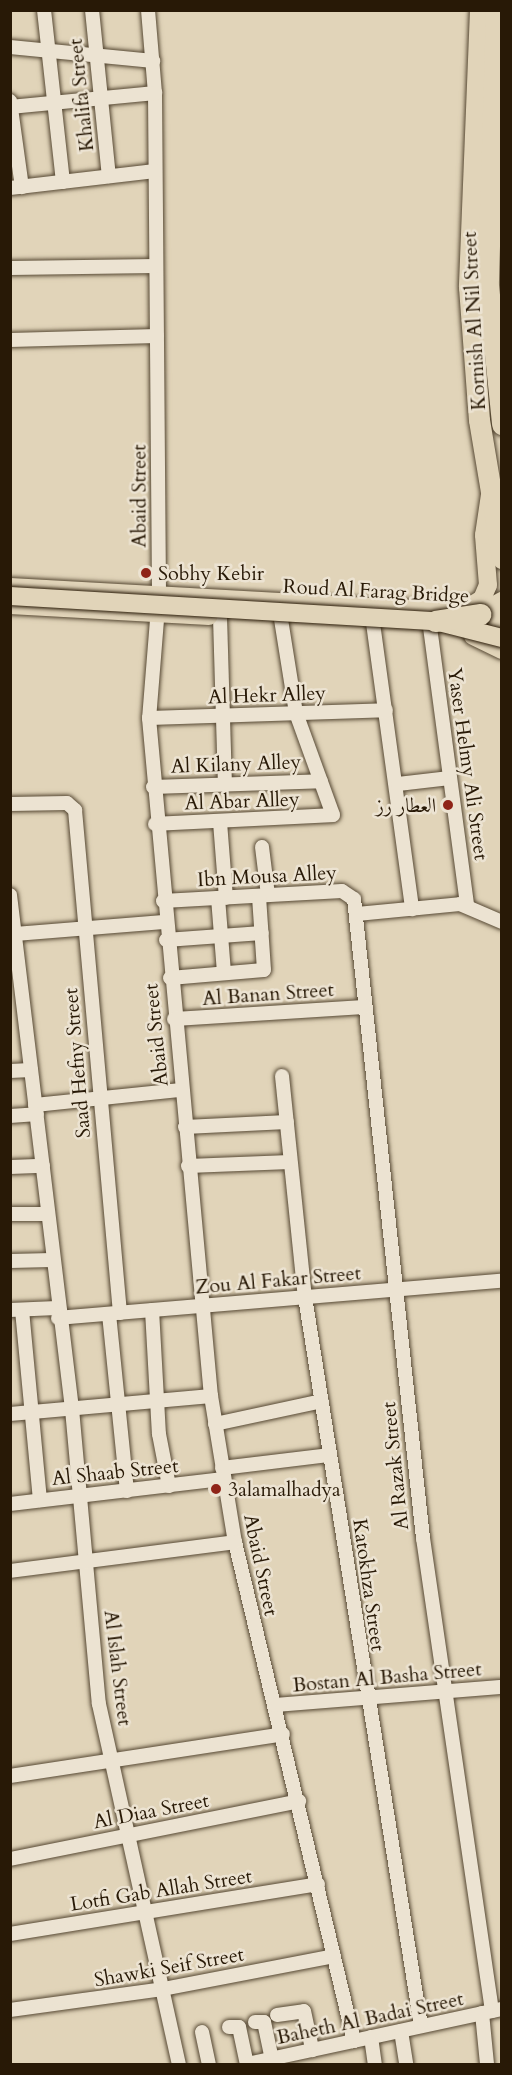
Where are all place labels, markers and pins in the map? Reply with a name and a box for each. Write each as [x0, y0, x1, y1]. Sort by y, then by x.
place label: Sobhy Kebir [158, 561, 264, 585]
marker: Sobhy Kebir [139, 566, 153, 580]
place label: العطار رز [376, 793, 436, 817]
marker: العطار رز [441, 798, 455, 812]
place label: 3alamalhadya [228, 1477, 341, 1501]
marker: 3alamalhadya [209, 1482, 223, 1496]

